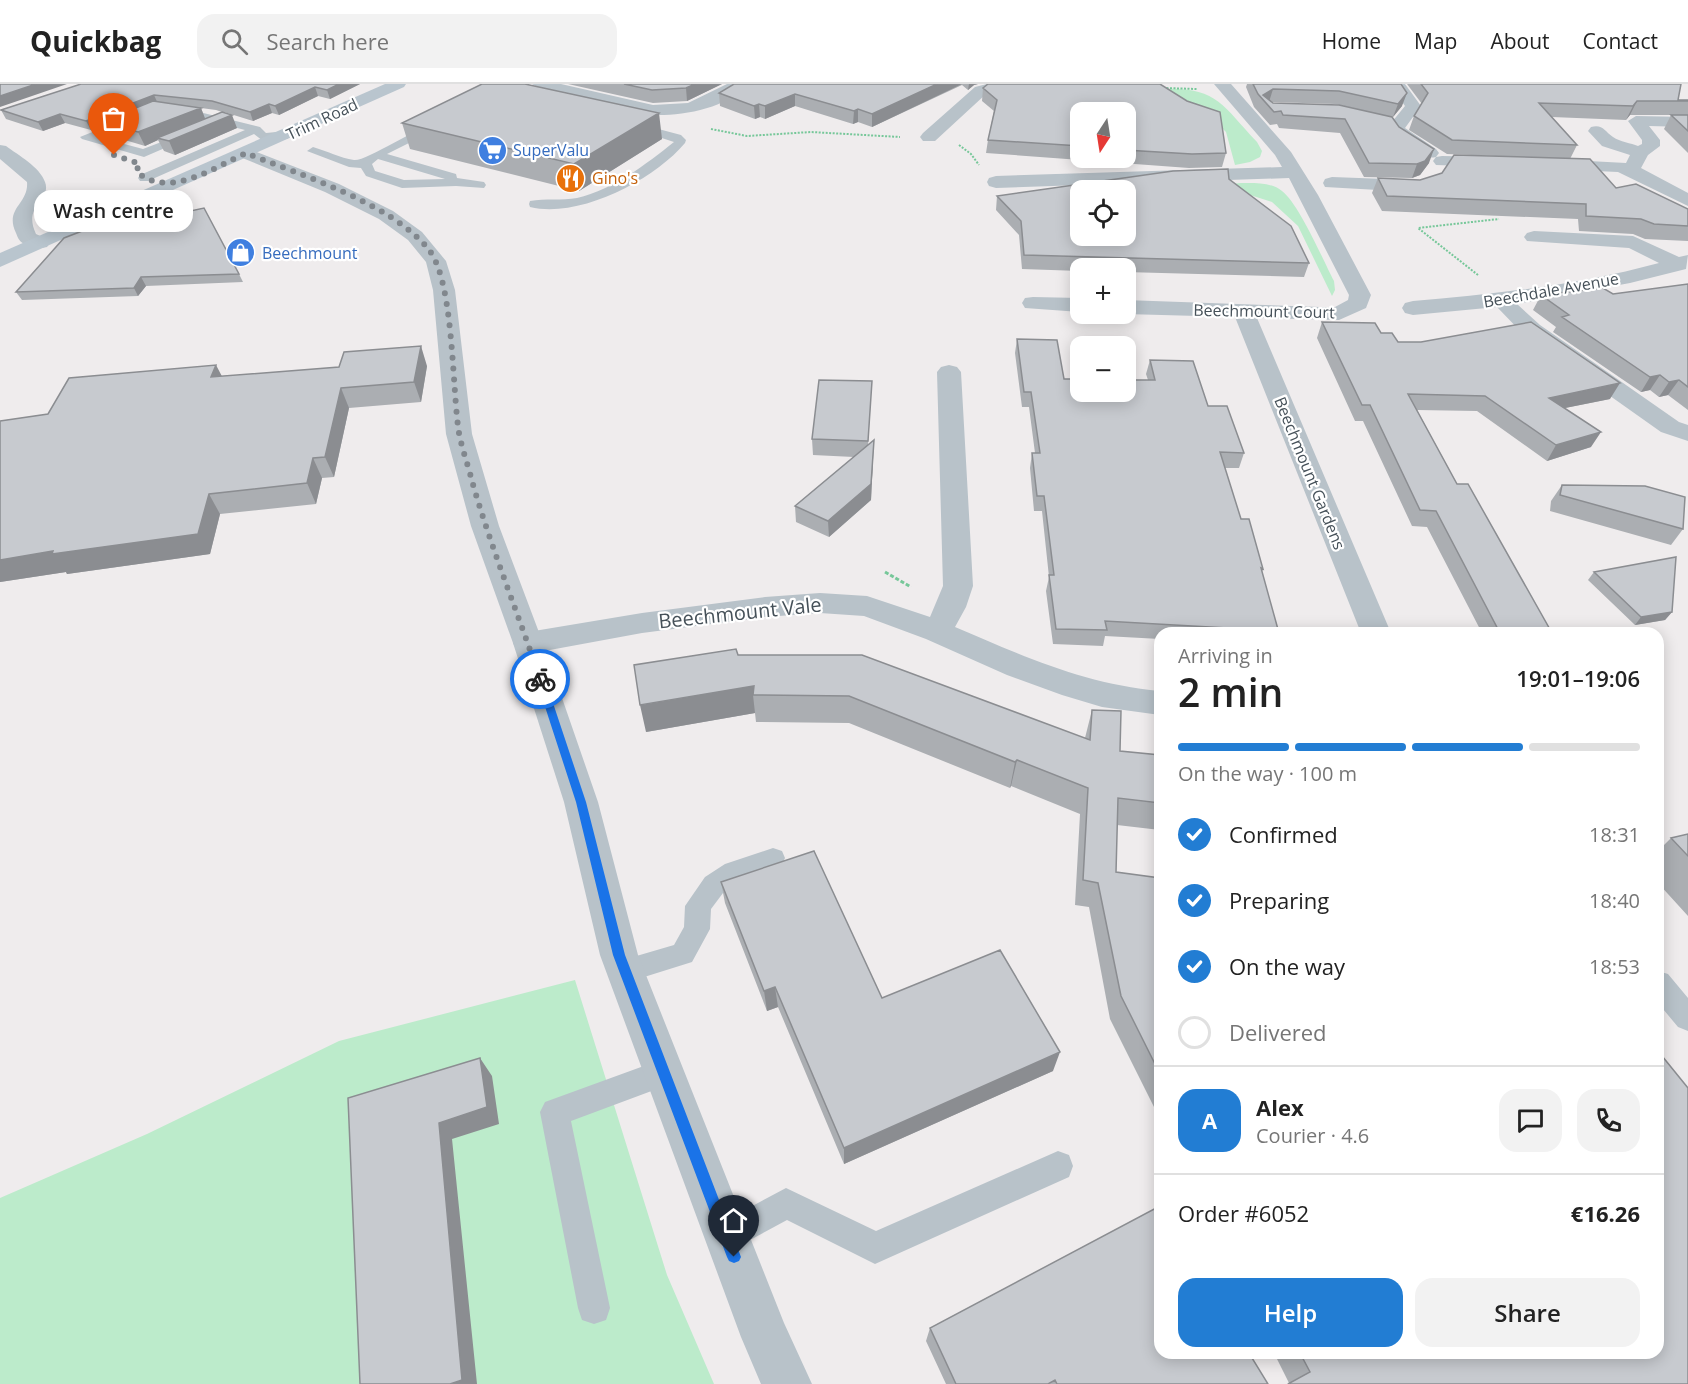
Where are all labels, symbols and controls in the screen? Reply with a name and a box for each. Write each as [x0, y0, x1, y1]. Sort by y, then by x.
search box [197, 14, 617, 68]
text: Quickbag [30, 22, 161, 60]
icon: search [218, 25, 251, 58]
text: Search here [266, 26, 389, 56]
text: Home [1322, 27, 1381, 55]
text: Map [1414, 27, 1457, 55]
text: About [1490, 27, 1550, 55]
text: Contact [1583, 27, 1658, 55]
pin [88, 93, 139, 155]
street label: Trim Road [283, 93, 361, 145]
icon: bag [97, 102, 130, 135]
north arrow [1070, 102, 1136, 168]
map controls [1070, 102, 1136, 402]
supermarket icon: SuperValu [476, 134, 508, 166]
place label: SuperValu [513, 139, 589, 161]
restaurant icon: Gino's [555, 162, 587, 194]
place label: Gino's [592, 167, 638, 189]
button: locate [1070, 180, 1136, 246]
callout: Wash centre [34, 191, 194, 233]
text: Wash centre [53, 197, 174, 224]
shop icon: Beechmount [225, 237, 257, 269]
place label: Beechmount [262, 242, 358, 264]
button: + [1070, 258, 1136, 324]
street label: Beechdale Avenue [1481, 267, 1621, 313]
street label: Beechmount Court [1193, 299, 1335, 323]
button: − [1070, 336, 1136, 402]
street label: Beechmount Gardens [1269, 393, 1351, 553]
street label: Beechmount Vale [657, 591, 823, 634]
text: Arriving in [1178, 642, 1273, 669]
courier [510, 649, 570, 709]
icon: bike [524, 663, 557, 696]
text: 19:01–19:06 [1516, 663, 1640, 693]
text: 2 min [1178, 665, 1283, 718]
text: On the way · 100 m [1178, 760, 1357, 787]
icon: check [1178, 818, 1211, 851]
text: Confirmed [1229, 819, 1338, 849]
text: 18:31 [1589, 821, 1640, 848]
icon: check [1178, 884, 1211, 917]
text: Preparing [1229, 885, 1329, 915]
text: 18:40 [1589, 887, 1640, 914]
icon: check [1178, 950, 1211, 983]
text: On the way [1229, 951, 1345, 981]
text: 18:53 [1589, 953, 1640, 980]
text: Delivered [1229, 1017, 1327, 1047]
button: chat [1499, 1089, 1562, 1152]
button: phone [1577, 1089, 1640, 1152]
text: Alex [1256, 1092, 1304, 1122]
text: A [1202, 1105, 1217, 1135]
text: Courier · 4.6 [1256, 1122, 1369, 1149]
pin [708, 1195, 759, 1257]
text: Order #6052 [1178, 1198, 1309, 1228]
text: €16.26 [1571, 1198, 1640, 1228]
icon: home [717, 1204, 750, 1237]
button: Help [1178, 1278, 1403, 1347]
button: Share [1415, 1278, 1640, 1347]

